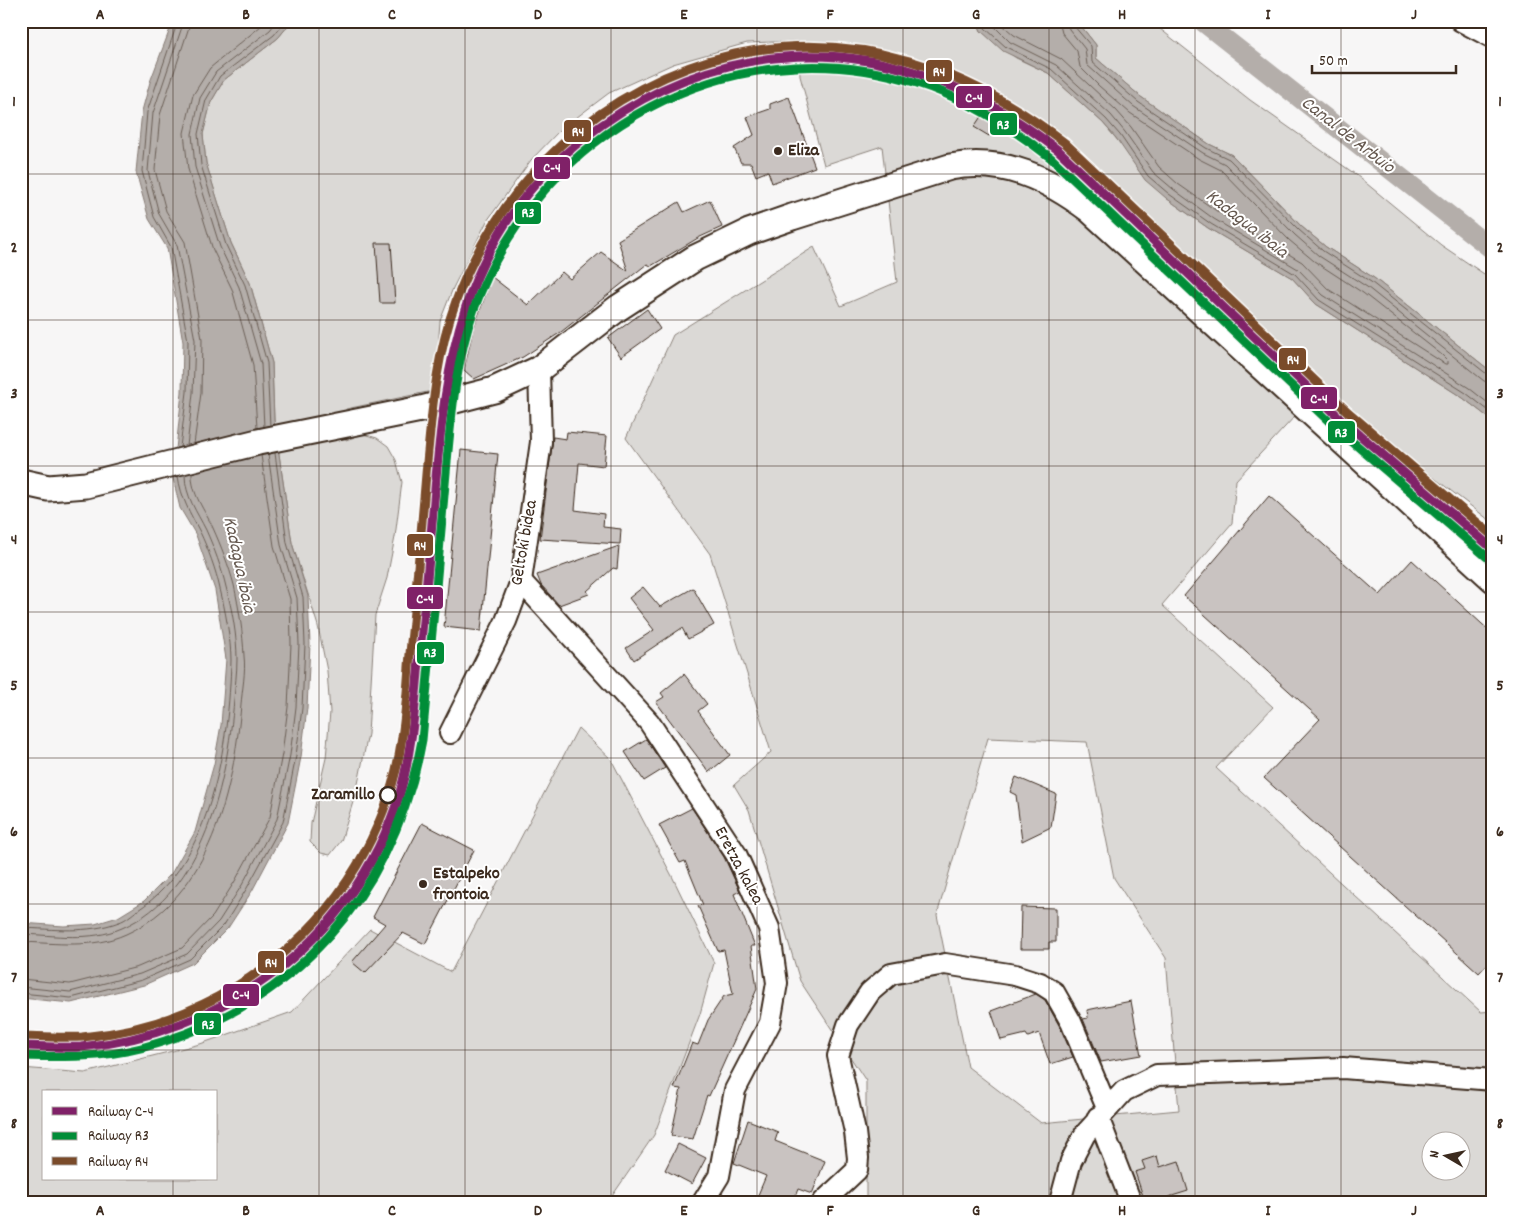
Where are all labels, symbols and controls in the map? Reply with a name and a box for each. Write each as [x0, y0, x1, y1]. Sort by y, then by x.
text: A [96, 4, 105, 27]
text: B [242, 4, 250, 27]
text: C [388, 4, 396, 27]
text: D [534, 4, 543, 27]
text: E [680, 4, 688, 27]
text: F [826, 4, 834, 27]
text: G [972, 4, 980, 27]
text: H [1118, 4, 1126, 27]
text: I [1266, 4, 1272, 27]
text: J [1411, 4, 1417, 27]
scale bar [1312, 42, 1455, 74]
text: 50 m [1319, 51, 1348, 73]
line badge: R4 [925, 59, 953, 83]
text: R4 [933, 63, 945, 83]
line badge: C-4 [955, 85, 993, 109]
text: C-4 [965, 89, 983, 109]
text: 1 [12, 91, 16, 114]
water label: Canal de Arbuio [1294, 91, 1401, 182]
text: 1 [1498, 91, 1502, 114]
line badge: R3 [989, 112, 1018, 136]
text: R3 [996, 116, 1010, 136]
line badge: R4 [563, 119, 592, 143]
text: R4 [572, 123, 584, 143]
place label: Eliza [788, 139, 820, 164]
marker: Eliza [772, 145, 784, 157]
line badge: C-4 [533, 156, 571, 180]
text: C-4 [543, 159, 561, 179]
water label: Kadagua ibaia [1199, 184, 1294, 267]
line badge: R3 [514, 201, 542, 225]
text: R3 [521, 204, 535, 224]
text: 2 [11, 237, 18, 260]
text: 2 [1497, 237, 1504, 260]
line badge: R4 [1278, 347, 1307, 371]
text: R4 [1287, 351, 1299, 371]
text: 3 [10, 383, 18, 406]
text: 3 [1496, 383, 1504, 406]
line badge: C-4 [1300, 386, 1338, 410]
text: C-4 [1310, 390, 1328, 410]
line badge: R3 [1327, 420, 1356, 444]
text: R3 [1334, 424, 1348, 444]
street label: Geltoki bidea [505, 498, 545, 588]
water label: Kadagua ibaia [215, 514, 262, 617]
text: 4 [11, 529, 17, 552]
text: 4 [1497, 529, 1503, 552]
line badge: R4 [406, 533, 434, 557]
text: R4 [414, 537, 426, 557]
line badge: C-4 [406, 586, 444, 610]
text: C-4 [416, 590, 434, 610]
line badge: R3 [416, 641, 445, 665]
text: R3 [423, 644, 437, 664]
text: 5 [10, 675, 18, 698]
text: 5 [1496, 675, 1504, 698]
place label: Zaramillo [311, 783, 375, 808]
marker: Zaramillo [379, 786, 397, 804]
text: 6 [10, 821, 18, 844]
text: 6 [1496, 821, 1504, 844]
street label: Eretza kalea [707, 822, 769, 910]
place label: Estalpeko frontoia [432, 862, 500, 908]
marker: Estalpeko frontoia [417, 878, 429, 890]
line badge: R4 [257, 950, 285, 974]
text: R4 [265, 954, 277, 974]
text: 7 [11, 967, 17, 990]
text: 7 [1497, 967, 1503, 990]
line badge: C-4 [222, 983, 260, 1007]
text: C-4 [232, 986, 250, 1006]
line badge: R3 [193, 1012, 222, 1036]
text: R3 [201, 1016, 215, 1036]
legend [42, 1090, 218, 1180]
text: Railway C-4 [88, 1102, 154, 1124]
text: 8 [11, 1113, 18, 1136]
text: 8 [1497, 1113, 1504, 1136]
text: Railway R3 [88, 1126, 149, 1148]
north arrow [1422, 1130, 1472, 1180]
text: N [1425, 1149, 1446, 1159]
text: Railway R4 [88, 1152, 148, 1174]
text: A [96, 1200, 105, 1223]
text: B [242, 1200, 250, 1223]
text: C [388, 1200, 396, 1223]
text: D [534, 1200, 543, 1223]
text: E [680, 1200, 688, 1223]
text: F [826, 1200, 834, 1223]
text: G [972, 1200, 980, 1223]
text: H [1118, 1200, 1126, 1223]
text: I [1266, 1200, 1272, 1223]
text: J [1411, 1200, 1417, 1223]

